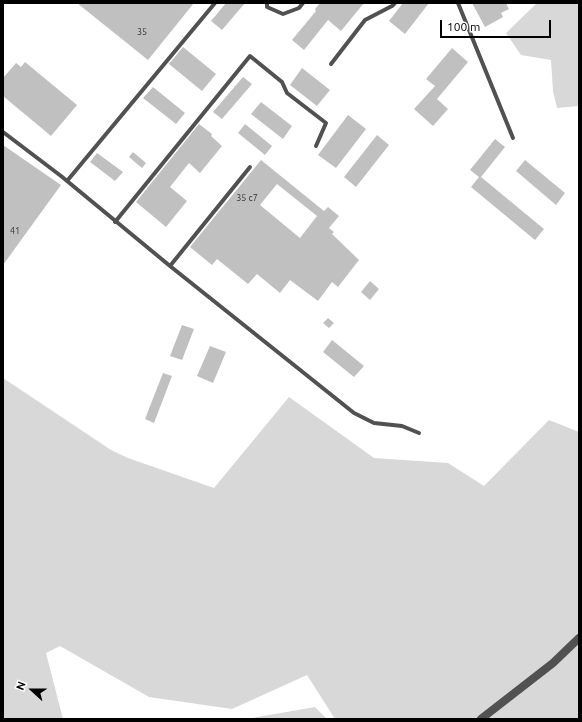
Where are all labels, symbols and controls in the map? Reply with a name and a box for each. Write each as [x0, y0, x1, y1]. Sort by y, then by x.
scale bar [442, 12, 553, 38]
text: 100 m [447, 20, 480, 33]
house number: 35 [137, 27, 147, 37]
house number: 35 c7 [236, 193, 258, 203]
house number: 41 [10, 226, 20, 236]
north arrow [12, 670, 52, 710]
text: N [14, 680, 28, 692]

